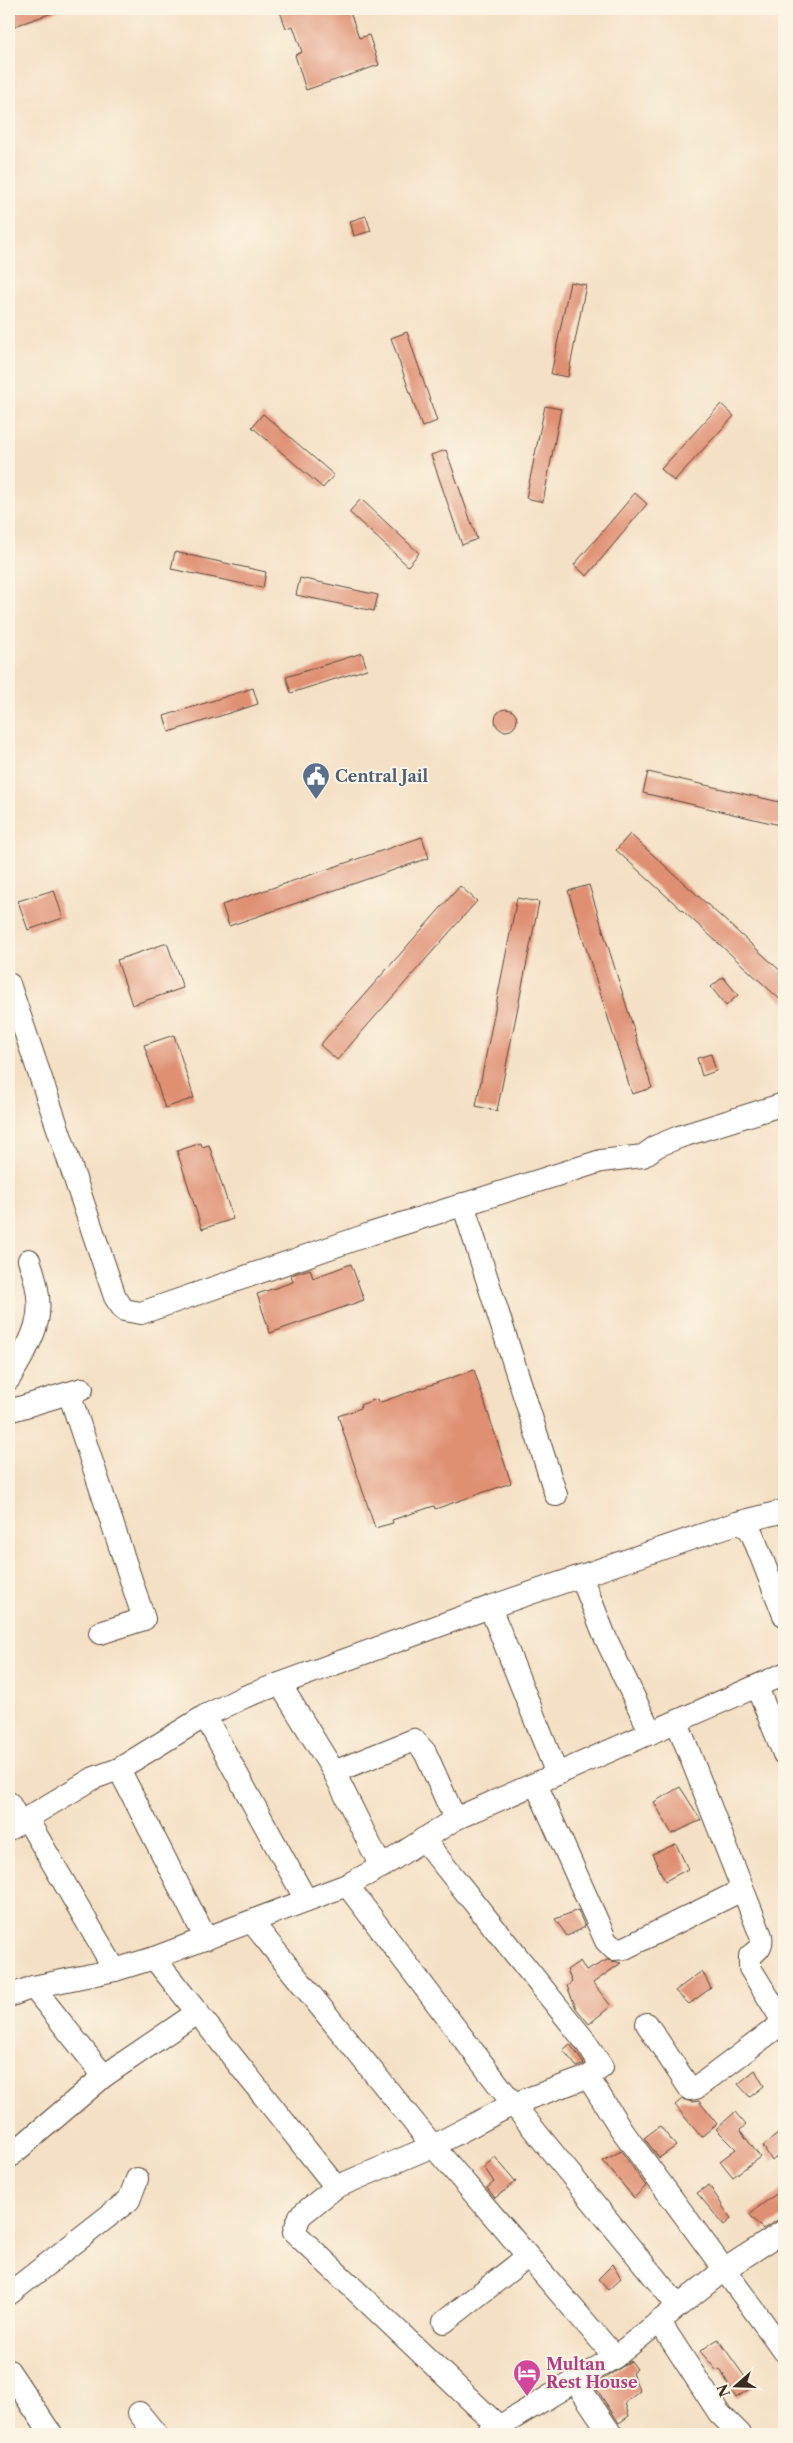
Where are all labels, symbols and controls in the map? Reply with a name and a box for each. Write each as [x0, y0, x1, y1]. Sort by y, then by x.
public building icon: Central Jail [301, 761, 331, 800]
place label: Central Jail [335, 766, 428, 786]
place label: Multan Rest House [546, 2354, 638, 2392]
hotel icon: Multan Rest House [512, 2358, 542, 2397]
north arrow [710, 2360, 760, 2410]
text: N [713, 2382, 734, 2399]

